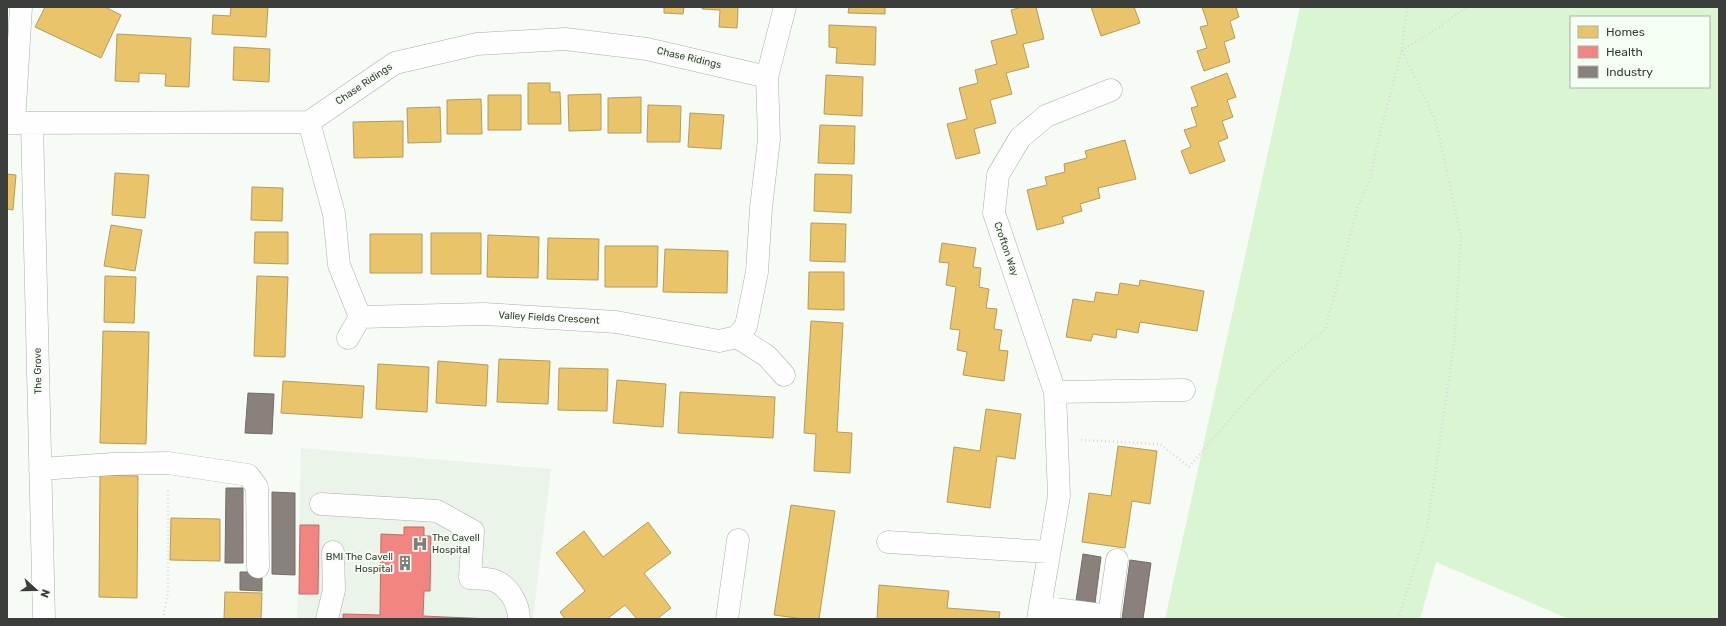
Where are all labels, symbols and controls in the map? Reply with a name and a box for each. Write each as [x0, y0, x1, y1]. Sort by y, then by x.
legend [1570, 16, 1710, 88]
text: Homes [1606, 25, 1645, 39]
street label: Chase Ridings [656, 45, 722, 71]
text: Health [1606, 45, 1643, 59]
street label: Chase Ridings [333, 61, 395, 107]
text: Industry [1606, 65, 1653, 79]
street label: Crofton Way [991, 220, 1021, 278]
street label: Valley Fields Crescent [498, 309, 600, 327]
street label: The Grove [32, 347, 44, 394]
place label: The Cavell Hospital [432, 532, 480, 556]
hospital icon: The Cavell Hospital [411, 535, 429, 553]
place label: BMI The Cavell Hospital [326, 551, 393, 575]
building icon: BMI The Cavell Hospital [396, 554, 414, 572]
north arrow [16, 570, 56, 610]
text: N [37, 587, 52, 600]

